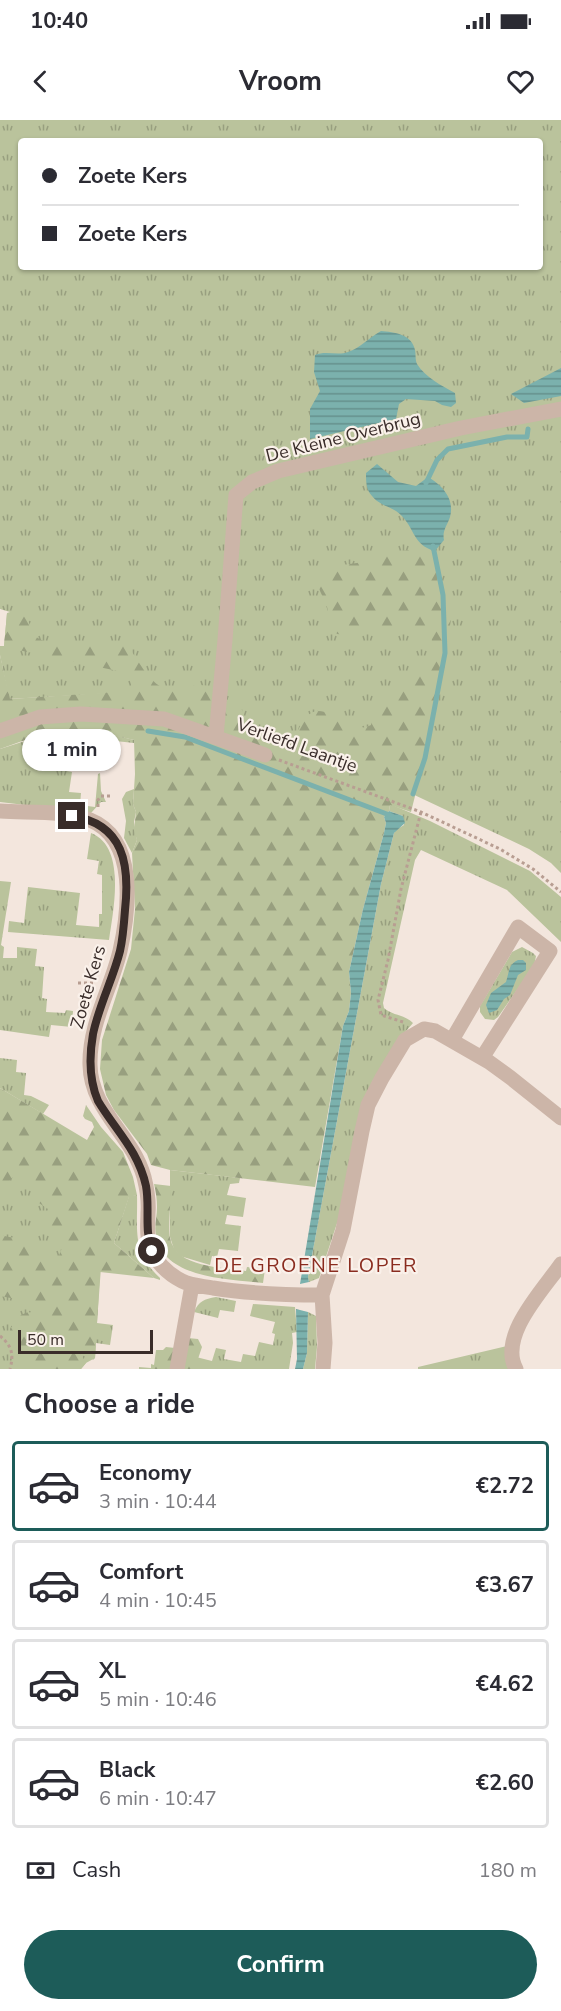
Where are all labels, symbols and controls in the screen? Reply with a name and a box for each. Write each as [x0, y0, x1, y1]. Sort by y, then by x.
text: 10:40 [30, 6, 88, 36]
text: Vroom [239, 63, 322, 100]
icon: back [24, 65, 57, 98]
icon: heart [504, 65, 537, 98]
text: Zoete Kers [78, 161, 187, 191]
text: Zoete Kers [78, 219, 187, 249]
street label: De Kleine Overbrug [263, 406, 423, 468]
street label: Verliefd Laantje [233, 712, 361, 778]
callout: 1 min [22, 729, 122, 771]
text: 1 min [46, 736, 97, 763]
route end [58, 802, 85, 829]
street label: Zoete Kers [65, 942, 111, 1032]
route start [138, 1237, 165, 1264]
district label: DE GROENE LOPER [214, 1252, 418, 1279]
scale bar [18, 1327, 153, 1354]
text: 50 m [27, 1329, 64, 1351]
text: Choose a ride [24, 1386, 195, 1423]
text: Economy [99, 1458, 191, 1488]
icon: car [27, 1459, 81, 1513]
text: €2.72 [476, 1471, 534, 1501]
text: 3 min · 10:44 [99, 1488, 217, 1515]
text: Comfort [99, 1557, 183, 1587]
icon: car [27, 1558, 81, 1612]
text: €3.67 [476, 1570, 534, 1600]
text: 4 min · 10:45 [99, 1587, 217, 1614]
text: XL [99, 1656, 126, 1686]
icon: car [27, 1657, 81, 1711]
text: €4.62 [476, 1669, 534, 1699]
text: 5 min · 10:46 [99, 1686, 217, 1713]
text: Black [99, 1755, 155, 1785]
icon: car [27, 1756, 81, 1810]
text: €2.60 [476, 1768, 534, 1798]
text: 6 min · 10:47 [99, 1785, 217, 1812]
icon: cash [24, 1854, 57, 1887]
text: Cash [72, 1855, 121, 1885]
text: 180 m [479, 1857, 537, 1884]
button: Confirm [24, 1930, 537, 1999]

